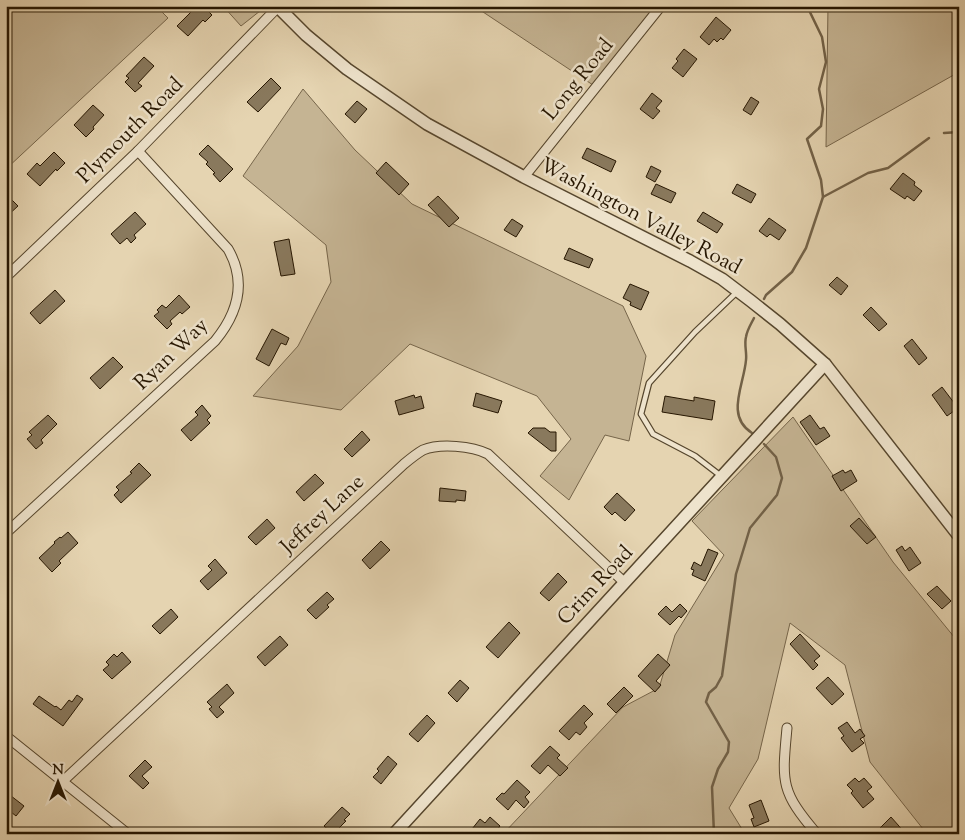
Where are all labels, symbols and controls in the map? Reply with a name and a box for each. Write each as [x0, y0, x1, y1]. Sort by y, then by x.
street label: Long Road [536, 32, 622, 128]
street label: Plymouth Road [71, 71, 191, 191]
street label: Washington Valley Road [534, 151, 746, 283]
street label: Ryan Way [128, 312, 216, 398]
street label: Jeffrey Lane [274, 468, 372, 563]
street label: Crim Road [551, 539, 641, 633]
north arrow [32, 758, 82, 808]
text: N [52, 761, 64, 781]

